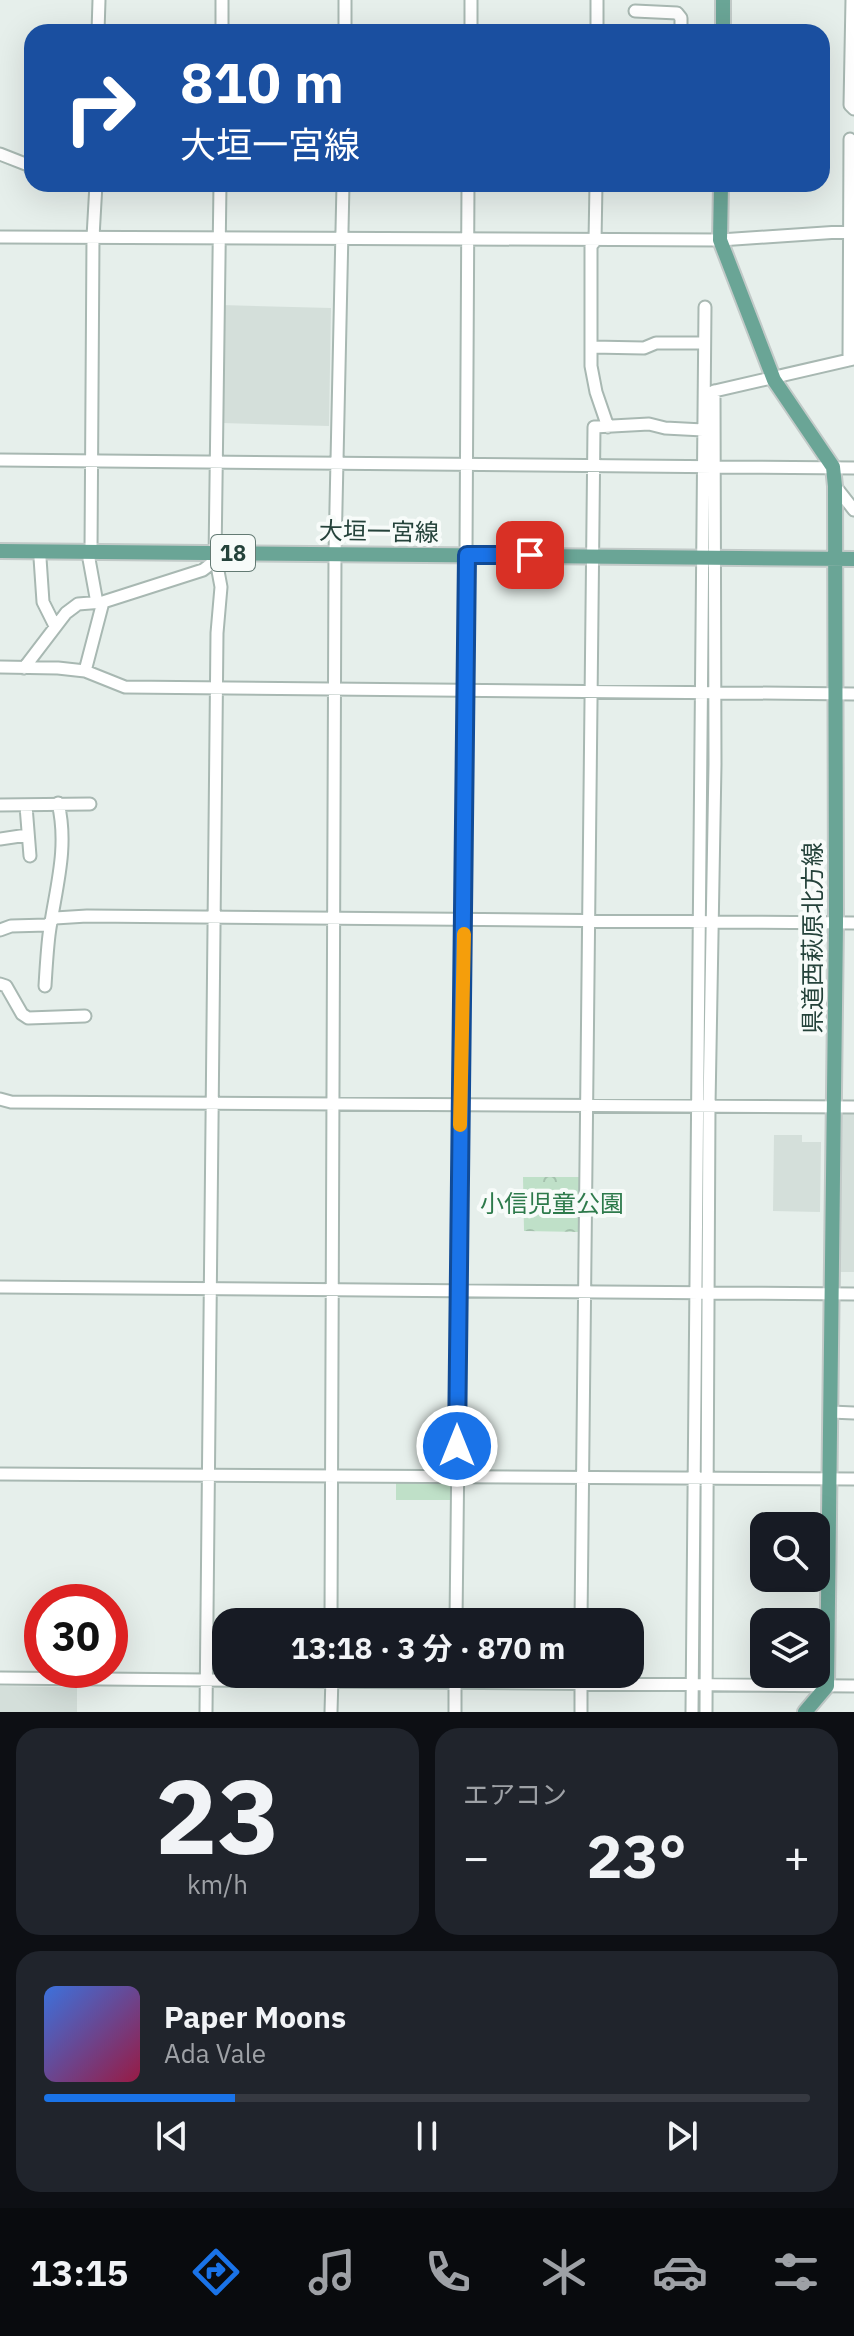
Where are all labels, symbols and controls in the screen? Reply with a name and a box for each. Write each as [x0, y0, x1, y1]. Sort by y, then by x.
text: 810 m [180, 46, 344, 118]
icon: right [48, 56, 152, 160]
text: 大垣一宮線 [180, 121, 360, 168]
street label: 大垣一宮線 [319, 514, 439, 548]
pin [496, 521, 564, 589]
icon: arrive [508, 533, 552, 577]
road number: 18 [211, 535, 255, 571]
street label: 県道西萩原北方線 [796, 842, 828, 1034]
park label: 小信児童公園 [480, 1187, 624, 1219]
position arrow [415, 1404, 499, 1488]
map controls [750, 1512, 830, 1688]
button: search [750, 1512, 830, 1592]
speed limit sign: 30 [24, 1584, 128, 1688]
button: layers [750, 1608, 830, 1688]
text: 13:18 · 3 分 · 870 m [291, 1628, 565, 1667]
text: 23 [155, 1747, 280, 1883]
text: エアコン [463, 1777, 567, 1811]
text: 23° [586, 1816, 687, 1895]
text: − [463, 1828, 489, 1885]
text: + [784, 1828, 810, 1885]
text: km/h [187, 1867, 248, 1901]
text: Paper Moons [164, 1997, 346, 2036]
text: Ada Vale [164, 2036, 266, 2070]
icon: previous [150, 2114, 194, 2158]
icon: pause [405, 2114, 449, 2158]
icon: next [660, 2114, 704, 2158]
icon: directions [188, 2244, 244, 2300]
icon: music [304, 2244, 360, 2300]
icon: phone [420, 2244, 476, 2300]
icon: climate [536, 2244, 592, 2300]
icon: car [652, 2244, 708, 2300]
icon: filters [768, 2244, 824, 2300]
text: 13:15 [30, 2249, 128, 2296]

